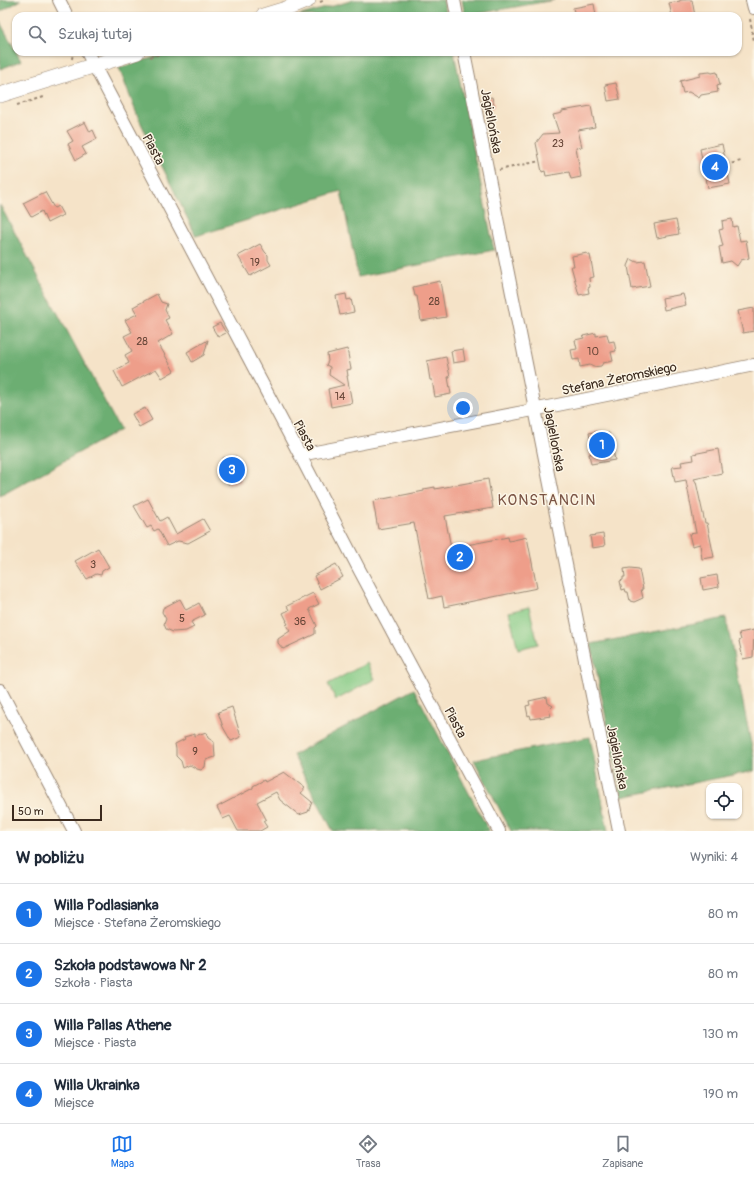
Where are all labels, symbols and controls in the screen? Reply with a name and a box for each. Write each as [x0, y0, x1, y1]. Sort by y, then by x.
search box [12, 12, 742, 56]
icon: search [26, 23, 48, 45]
text: Szukaj tutaj [58, 25, 132, 44]
street label: Jagiellońska [477, 88, 505, 155]
street label: Piasta [138, 131, 168, 168]
house number: 23 [552, 137, 564, 150]
pin: 4 [702, 152, 728, 182]
house number: 19 [250, 256, 260, 269]
house number: 28 [428, 295, 440, 308]
house number: 28 [136, 335, 148, 348]
house number: 10 [587, 345, 599, 358]
street label: Stefana Żeromskiego [560, 359, 678, 399]
house number: 14 [335, 390, 346, 403]
your location [453, 398, 473, 418]
street label: Jagiellońska [540, 406, 568, 473]
street label: Piasta [289, 417, 319, 454]
pin: 1 [589, 430, 615, 460]
pin: 3 [219, 455, 245, 485]
district label: KONSTANCIN [498, 491, 596, 510]
pin: 2 [447, 542, 473, 572]
house number: 3 [90, 558, 96, 571]
house number: 5 [179, 612, 185, 625]
house number: 36 [294, 615, 306, 628]
street label: Piasta [440, 704, 470, 741]
street label: Jagiellońska [603, 724, 631, 791]
house number: 9 [192, 745, 198, 758]
map controls [706, 783, 742, 819]
button: locate [706, 783, 742, 819]
scale bar [12, 803, 102, 822]
text: 50 m [18, 805, 44, 818]
text: W pobliżu [16, 847, 84, 868]
text: Wyniki: 4 [690, 849, 738, 865]
text: Willa Podlasianka [54, 896, 159, 915]
text: 1 [26, 906, 32, 922]
text: 80 m [708, 906, 738, 922]
text: Miejsce · Stefana Żeromskiego [54, 915, 221, 931]
text: Szkoła podstawowa Nr 2 [54, 956, 207, 975]
text: 2 [25, 966, 33, 982]
text: 80 m [708, 966, 738, 982]
text: Szkoła · Piasta [54, 975, 132, 991]
text: Willa Pallas Athene [54, 1016, 171, 1035]
text: 3 [25, 1026, 33, 1042]
text: 130 m [702, 1026, 738, 1042]
text: Miejsce · Piasta [54, 1035, 136, 1051]
text: Willa Ukrainka [54, 1076, 140, 1095]
text: 4 [25, 1086, 33, 1102]
text: 190 m [703, 1086, 738, 1102]
text: Miejsce [54, 1095, 94, 1111]
tab: Mapa [111, 1133, 134, 1170]
tab: Trasa [356, 1133, 381, 1170]
tab: Zapisane [602, 1133, 643, 1170]

